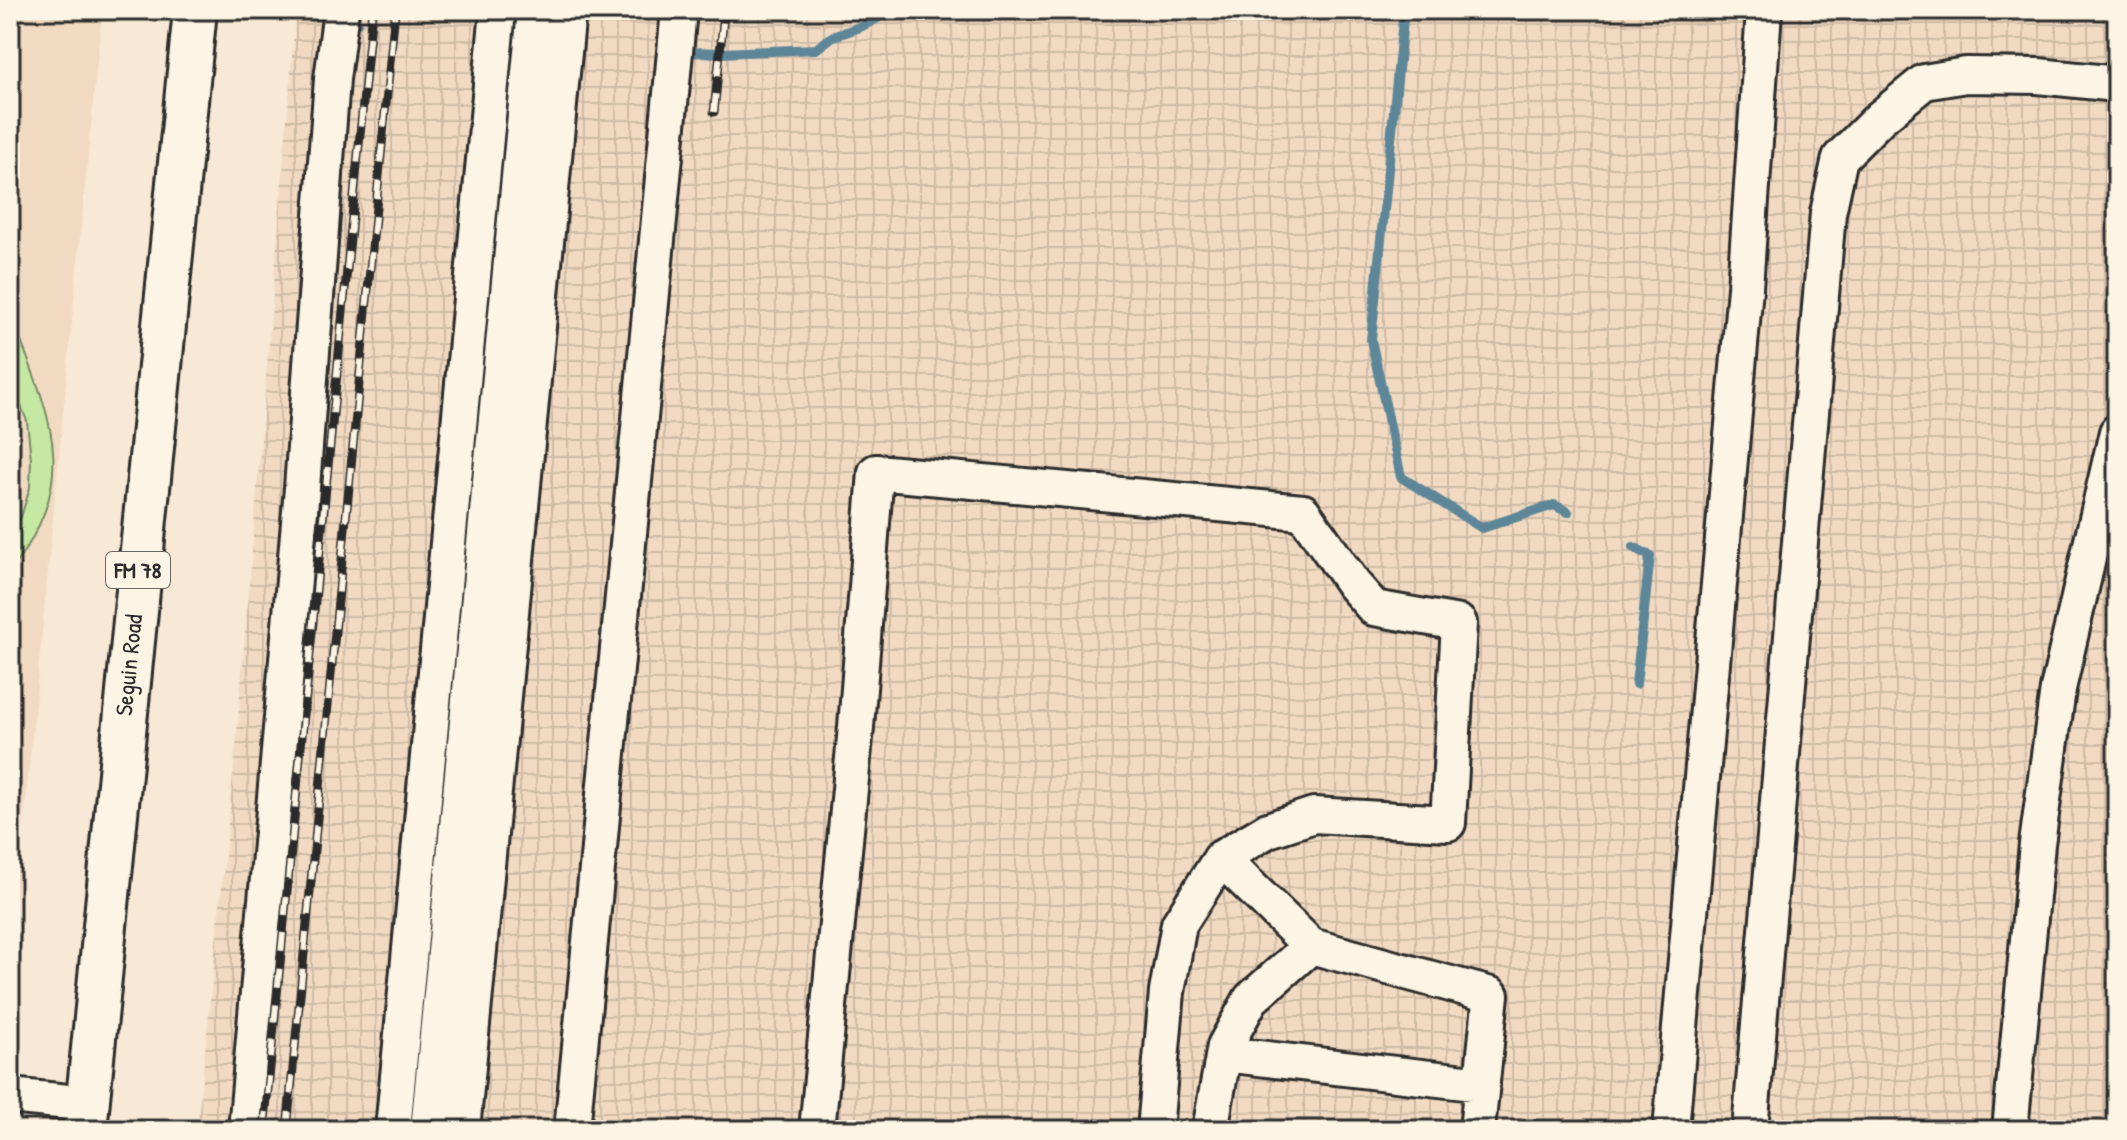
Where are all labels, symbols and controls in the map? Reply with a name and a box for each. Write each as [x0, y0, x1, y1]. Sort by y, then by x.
road number: FM 78 [106, 552, 170, 588]
street label: Seguin Road [107, 613, 149, 717]

